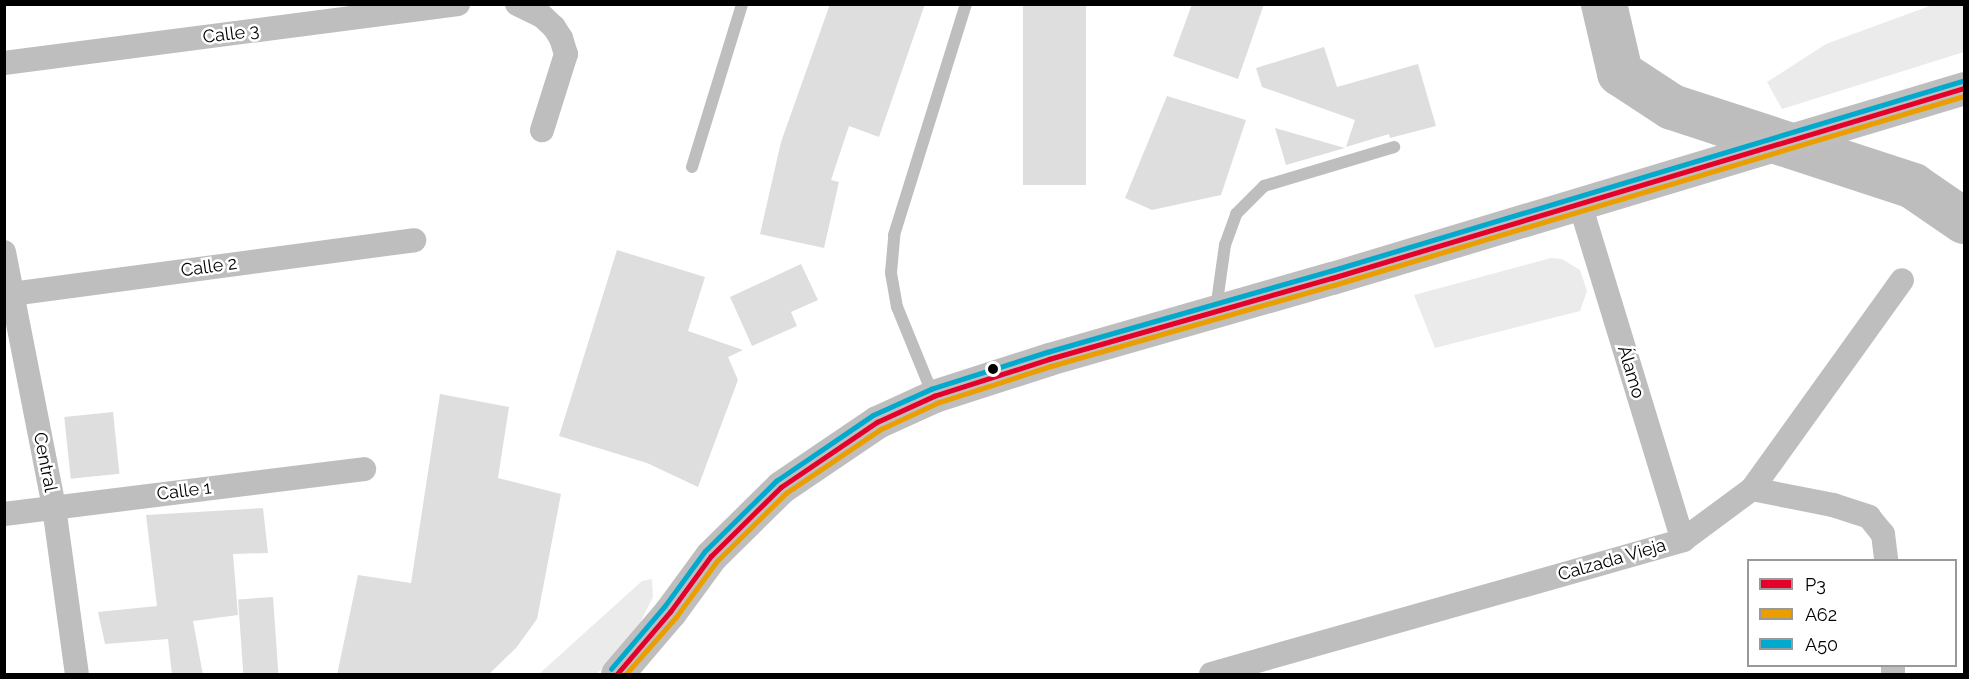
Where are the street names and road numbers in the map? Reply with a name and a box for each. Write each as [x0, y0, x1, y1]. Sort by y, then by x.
street label: Calle 3 [202, 20, 260, 48]
street label: Calle 2 [180, 252, 238, 282]
street label: Álamo [1613, 343, 1649, 401]
street label: Central [29, 430, 61, 494]
street label: Calle 1 [155, 477, 213, 505]
street label: Calzada Vieja [1555, 534, 1669, 586]

